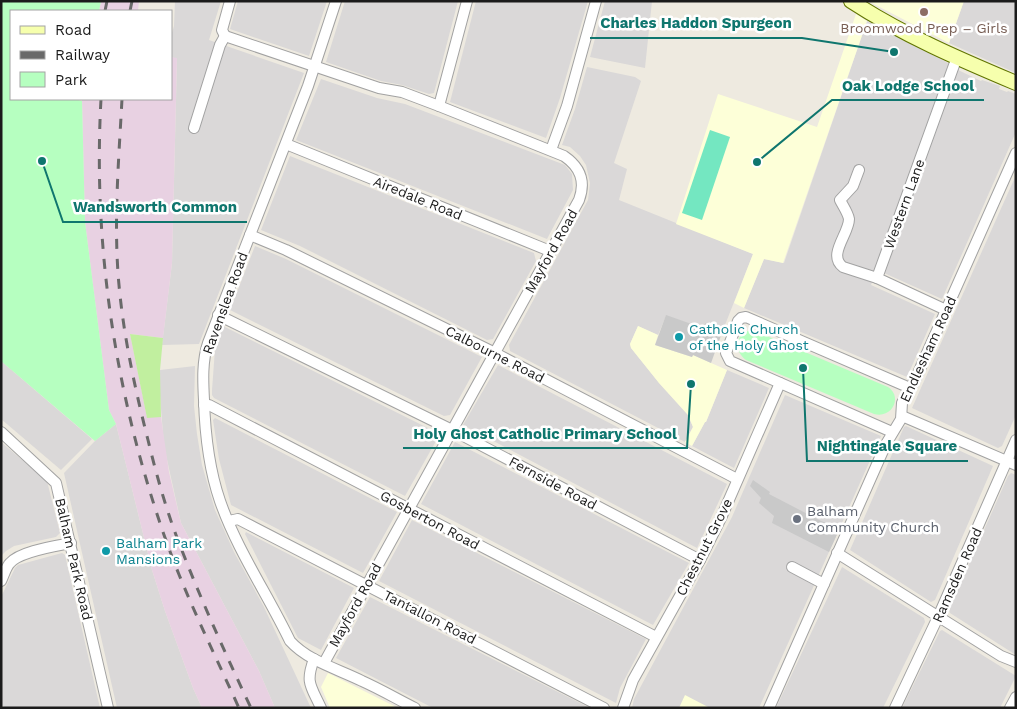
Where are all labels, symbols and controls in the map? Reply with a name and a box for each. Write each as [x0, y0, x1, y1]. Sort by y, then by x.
marker: Broomwood Prep – Girls [918, 6, 930, 18]
callout: Charles Haddon Spurgeon [590, 8, 802, 38]
legend [10, 10, 172, 100]
text: Charles Haddon Spurgeon [600, 14, 792, 32]
place label: Broomwood Prep – Girls [840, 20, 1008, 36]
text: Road [55, 21, 92, 39]
text: Railway [55, 46, 110, 64]
callout: Oak Lodge School [832, 70, 984, 100]
text: Park [55, 71, 88, 89]
text: Oak Lodge School [842, 77, 974, 95]
street label: Western Lane [880, 157, 928, 251]
street label: Airedale Road [371, 173, 465, 223]
callout: Wandsworth Common [63, 192, 247, 222]
text: Wandsworth Common [73, 198, 237, 216]
street label: Mayford Road [521, 206, 581, 296]
street label: Ravenslea Road [199, 250, 251, 356]
street label: Endlesham Road [896, 294, 960, 404]
place label: Catholic Church of the Holy Ghost [689, 321, 809, 353]
street label: Calbourne Road [443, 322, 547, 386]
marker: Catholic Church of the Holy Ghost [673, 331, 685, 343]
callout: Holy Ghost Catholic Primary School [403, 418, 687, 448]
text: Holy Ghost Catholic Primary School [413, 425, 677, 443]
callout: Nightingale Square [807, 431, 968, 461]
text: Nightingale Square [817, 437, 958, 455]
street label: Fernside Road [506, 453, 600, 513]
street label: Gosberton Road [378, 487, 482, 553]
street label: Balham Park Road [52, 496, 96, 622]
street label: Chestnut Grove [673, 496, 735, 598]
place label: Balham Community Church [807, 503, 939, 535]
marker: Balham Community Church [791, 513, 803, 525]
street label: Ramsden Road [929, 525, 985, 625]
place label: Balham Park Mansions [116, 535, 202, 567]
marker: Balham Park Mansions [100, 545, 112, 557]
street label: Mayford Road [325, 560, 385, 650]
street label: Tantallon Road [381, 587, 479, 647]

